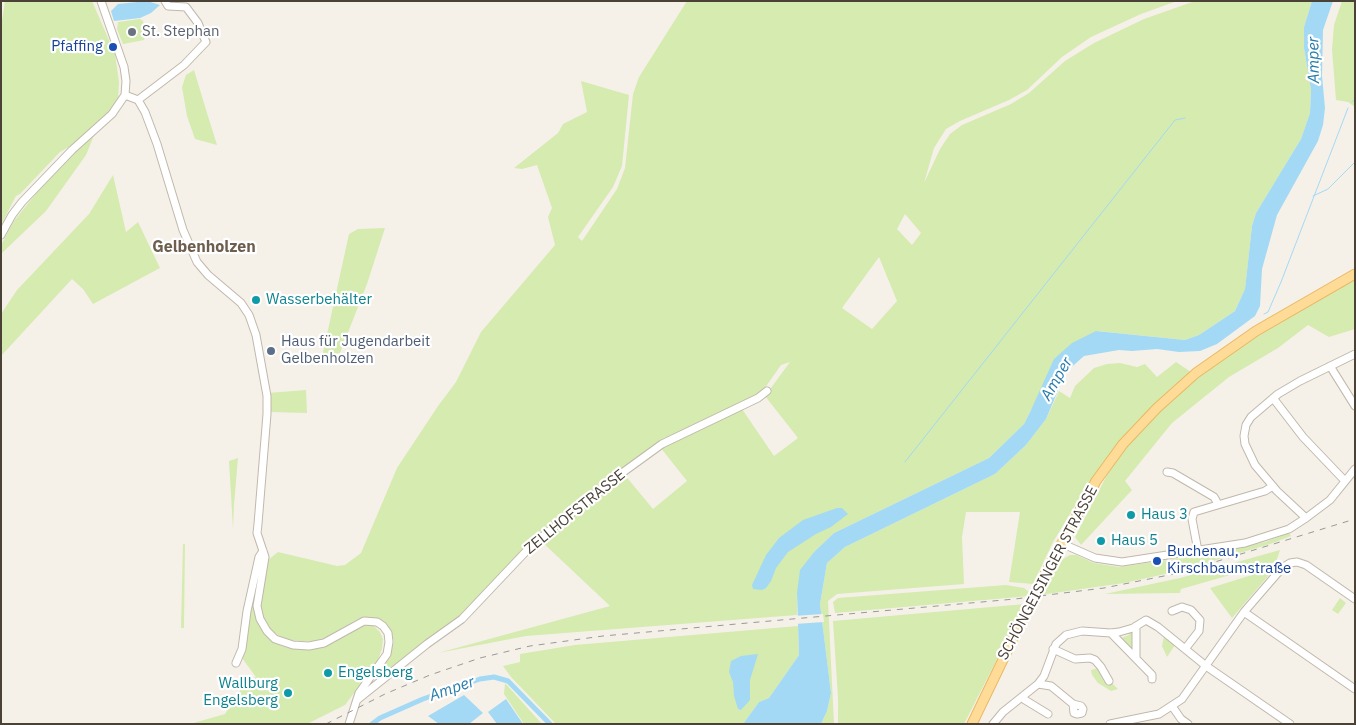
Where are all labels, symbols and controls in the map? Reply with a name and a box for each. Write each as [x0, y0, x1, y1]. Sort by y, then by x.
place label: St. Stephan [142, 23, 220, 41]
marker: St. Stephan [126, 26, 138, 38]
water label: Amper [1304, 36, 1324, 84]
place label: Pfaffing [51, 38, 103, 56]
marker: Pfaffing [107, 41, 119, 53]
district label: Gelbenholzen [152, 237, 256, 257]
place label: Wasserbehälter [266, 291, 372, 309]
marker: Wasserbehälter [250, 294, 262, 306]
place label: Haus für Jugendarbeit Gelbenholzen [281, 333, 430, 368]
marker: Haus für Jugendarbeit Gelbenholzen [265, 345, 277, 357]
water label: Amper [1037, 354, 1077, 404]
street label: ZELLHOFSTRASSE [521, 466, 629, 558]
street label: SCHÖNGEISINGER STRASSE [994, 483, 1102, 663]
place label: Haus 3 [1141, 506, 1188, 524]
marker: Haus 3 [1125, 509, 1137, 521]
place label: Haus 5 [1111, 532, 1158, 550]
marker: Haus 5 [1095, 535, 1107, 547]
place label: Buchenau, Kirschbaumstraße [1167, 543, 1291, 578]
marker: Buchenau, Kirschbaumstraße [1151, 555, 1163, 567]
place label: Engelsberg [338, 664, 413, 682]
marker: Engelsberg [322, 667, 334, 679]
water label: Amper [427, 672, 477, 706]
place label: Wallburg Engelsberg [203, 675, 278, 710]
marker: Wallburg Engelsberg [282, 687, 294, 699]

